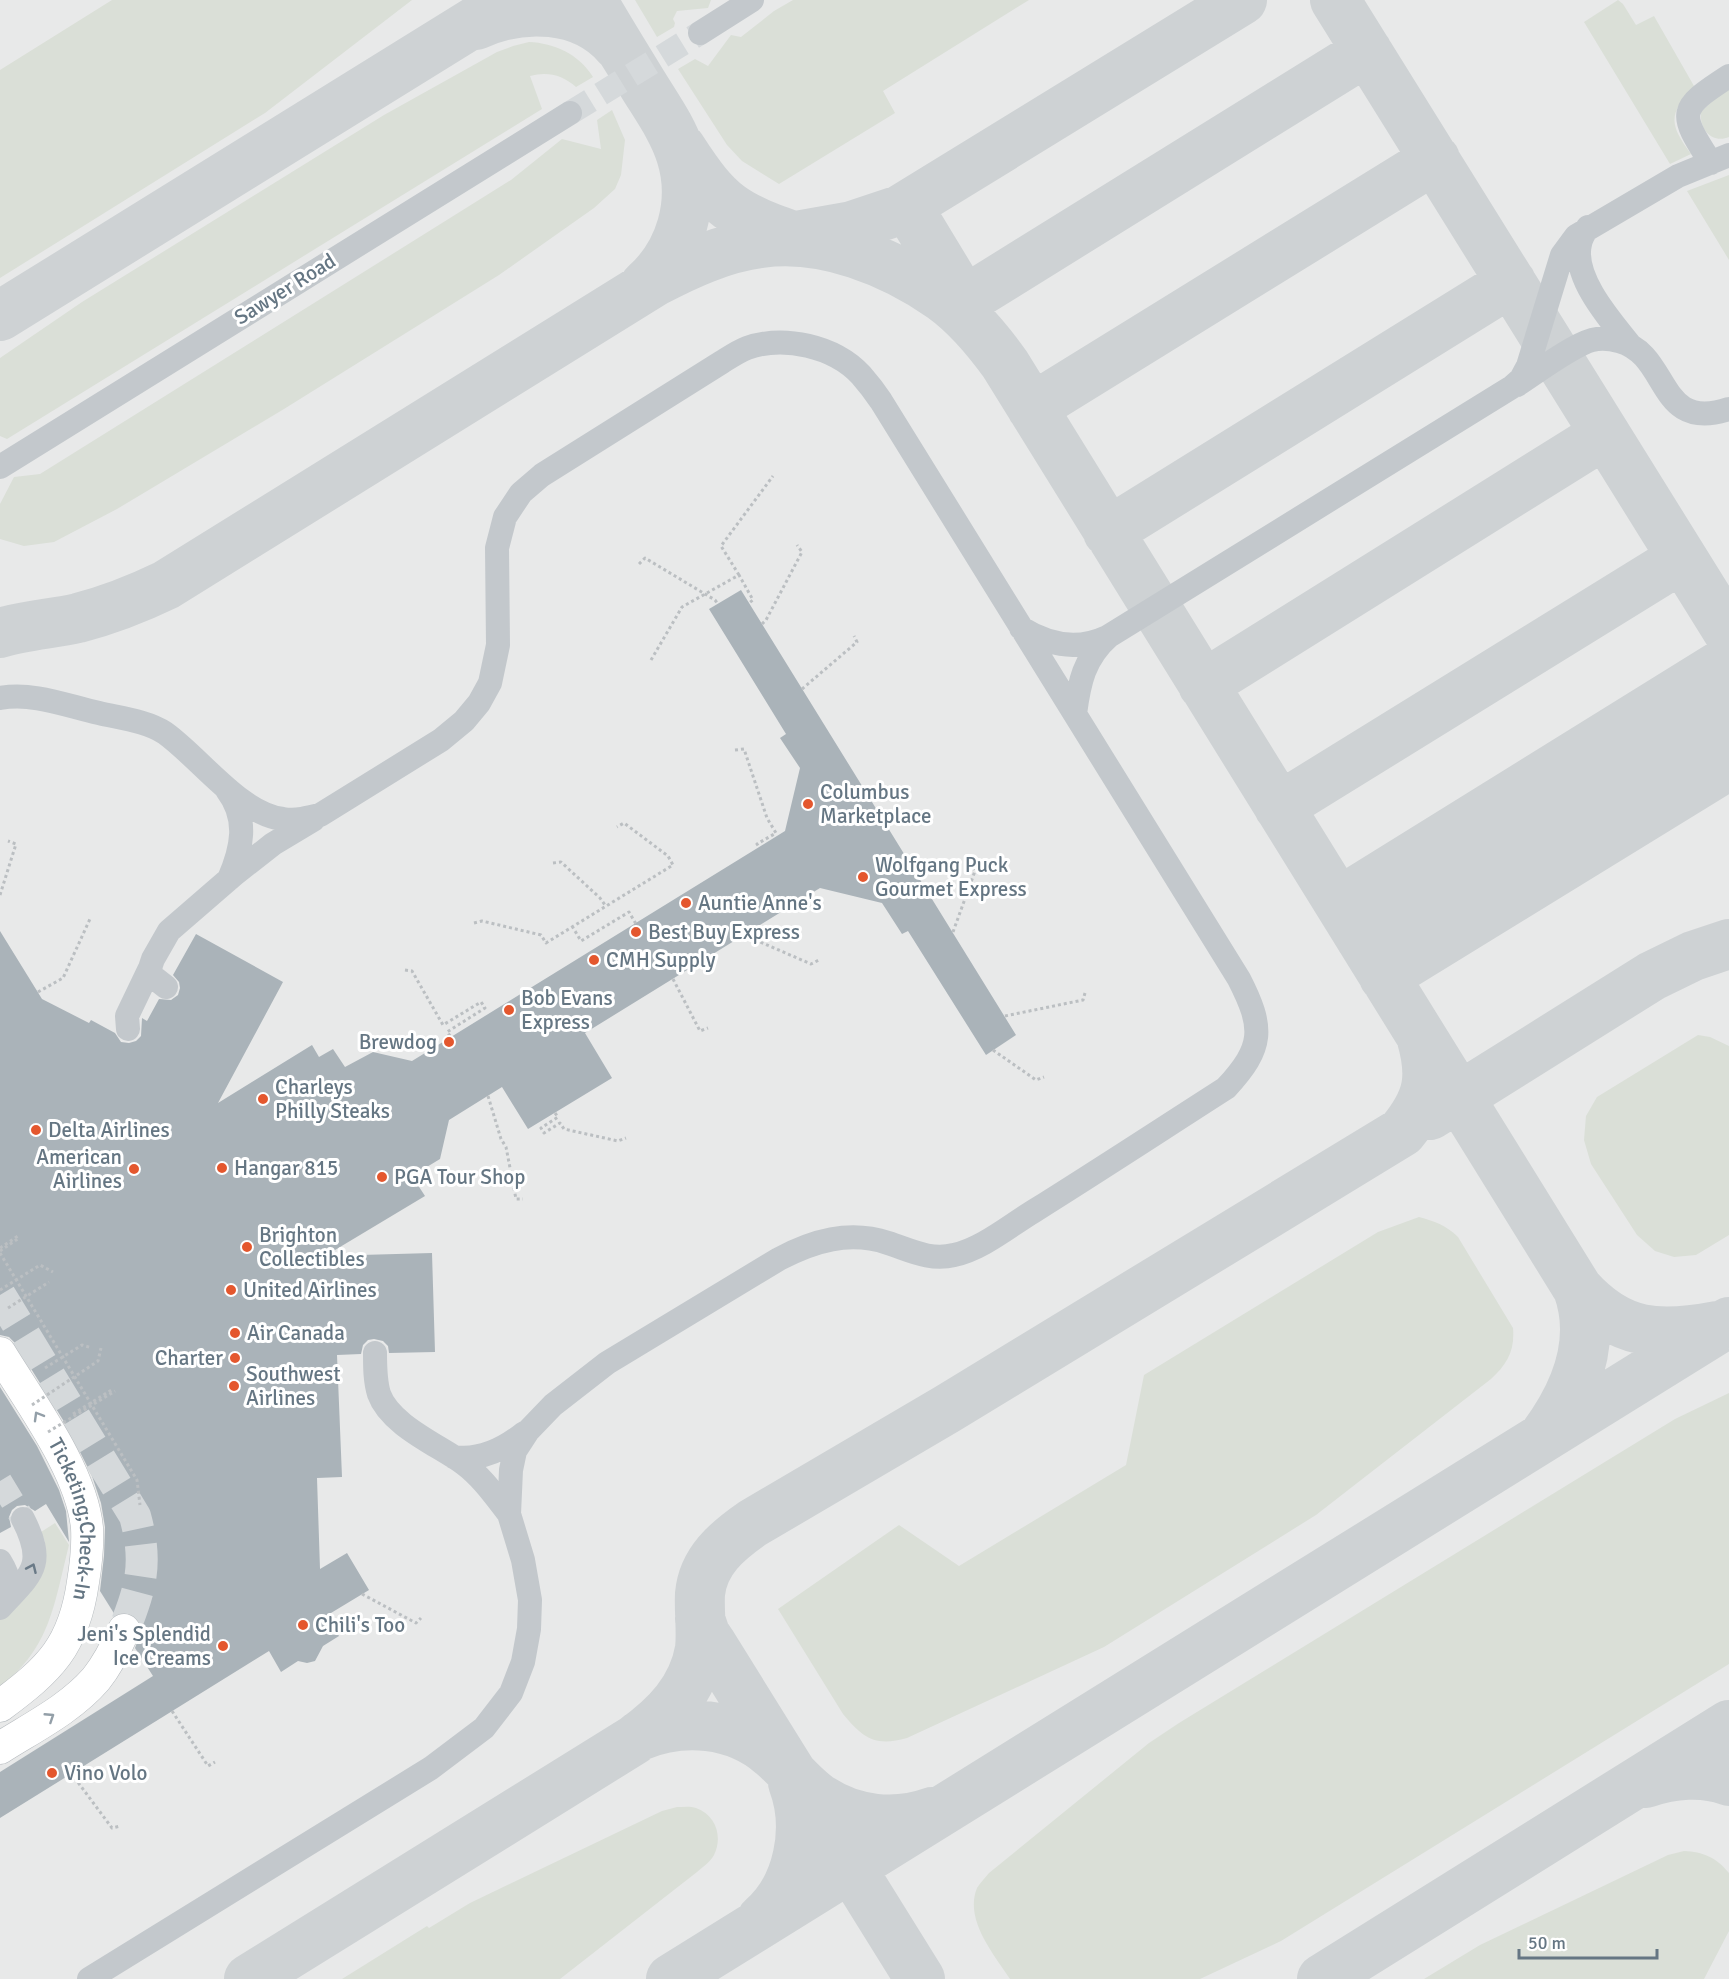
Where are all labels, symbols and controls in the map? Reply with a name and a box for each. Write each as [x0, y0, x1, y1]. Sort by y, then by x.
street label: Sawyer Road [230, 248, 340, 330]
place label: Columbus Marketplace [820, 779, 932, 829]
marker: Columbus Marketplace [801, 797, 815, 811]
place label: Wolfgang Puck Gourmet Express [875, 852, 1027, 902]
marker: Wolfgang Puck Gourmet Express [856, 870, 870, 884]
place label: Auntie Anne's [698, 890, 822, 916]
marker: Auntie Anne's [679, 896, 693, 910]
place label: Best Buy Express [648, 919, 800, 945]
marker: Best Buy Express [629, 925, 643, 939]
place label: CMH Supply [606, 947, 716, 973]
marker: CMH Supply [587, 953, 601, 967]
place label: Bob Evans Express [521, 985, 613, 1035]
marker: Bob Evans Express [502, 1003, 516, 1017]
place label: Brewdog [359, 1029, 437, 1055]
marker: Brewdog [442, 1035, 456, 1049]
place label: Charleys Philly Steaks [275, 1074, 390, 1124]
marker: Charleys Philly Steaks [256, 1092, 270, 1106]
place label: Delta Airlines [48, 1117, 170, 1143]
marker: Delta Airlines [29, 1123, 43, 1137]
place label: American Airlines [36, 1144, 122, 1194]
place label: Hangar 815 [234, 1155, 338, 1181]
marker: Hangar 815 [215, 1161, 229, 1175]
marker: American Airlines [127, 1162, 141, 1176]
place label: PGA Tour Shop [394, 1164, 525, 1190]
marker: PGA Tour Shop [375, 1170, 389, 1184]
place label: Brighton Collectibles [259, 1222, 365, 1272]
marker: Brighton Collectibles [240, 1240, 254, 1254]
place label: United Airlines [243, 1277, 377, 1303]
marker: United Airlines [224, 1283, 238, 1297]
place label: Air Canada [247, 1320, 345, 1346]
marker: Air Canada [228, 1326, 242, 1340]
place label: Charter [155, 1345, 223, 1371]
marker: Charter [228, 1351, 242, 1365]
place label: Southwest Airlines [246, 1361, 340, 1411]
marker: Southwest Airlines [227, 1379, 241, 1393]
one-way arrow [34, 1412, 46, 1422]
street label: Ticketing;Check-In [43, 1433, 100, 1603]
one-way arrow [25, 1563, 37, 1574]
place label: Chili's Too [315, 1612, 405, 1638]
marker: Chili's Too [296, 1618, 310, 1632]
place label: Jeni's Splendid Ice Creams [77, 1621, 211, 1671]
marker: Jeni's Splendid Ice Creams [216, 1639, 230, 1653]
one-way arrow [43, 1713, 54, 1724]
place label: Vino Volo [64, 1760, 148, 1786]
marker: Vino Volo [45, 1766, 59, 1780]
scale bar [1519, 1922, 1657, 1960]
text: 50 m [1528, 1932, 1566, 1954]

